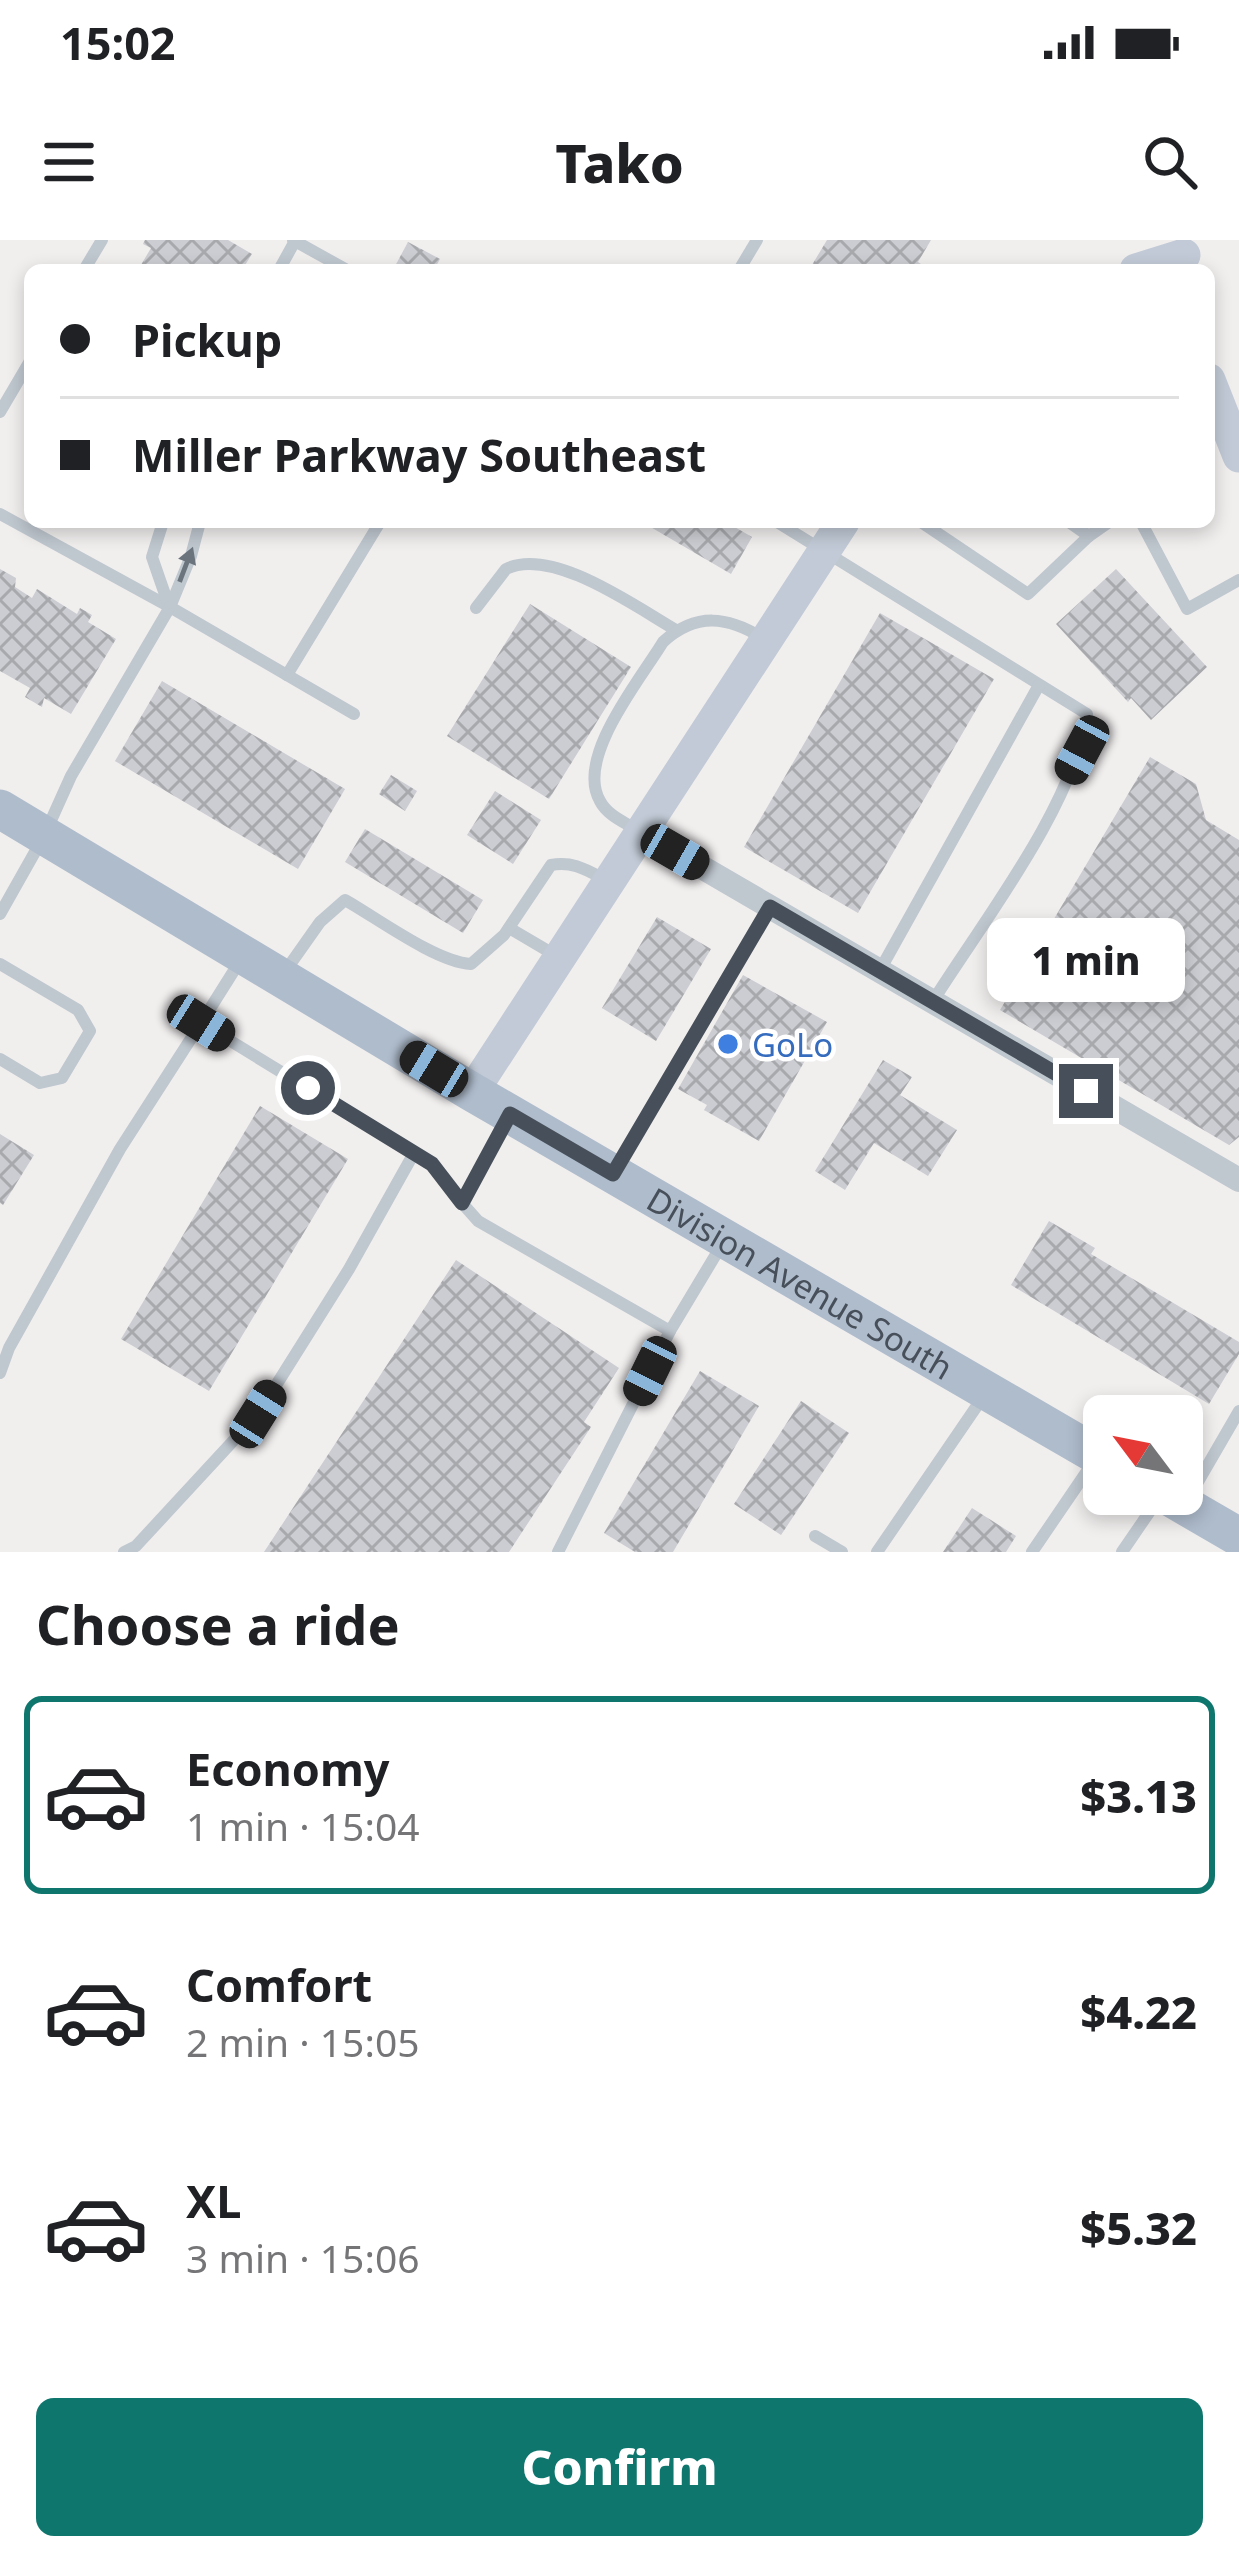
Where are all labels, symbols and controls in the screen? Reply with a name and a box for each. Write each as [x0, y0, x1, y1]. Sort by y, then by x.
text: 15:02 [60, 12, 176, 73]
text: Tako [555, 125, 684, 199]
icon: menu [36, 129, 102, 195]
icon: search [1137, 129, 1203, 195]
text: Pickup [132, 309, 282, 370]
text: Miller Parkway Southeast [132, 424, 706, 485]
one-way arrow [178, 547, 197, 583]
car [1049, 710, 1115, 790]
car [635, 818, 715, 886]
callout: 1 min [987, 917, 1185, 1001]
text: 1 min [1032, 933, 1140, 986]
car [161, 989, 241, 1057]
place label: GoLo [752, 1022, 833, 1067]
marker: GoLo [715, 1031, 741, 1057]
car [394, 1035, 474, 1103]
route start [281, 1061, 335, 1115]
route end [1059, 1064, 1113, 1118]
street label: Division Avenue South [639, 1176, 961, 1389]
car [618, 1331, 682, 1411]
car [224, 1374, 292, 1454]
north arrow [1083, 1395, 1203, 1515]
map controls [1083, 1395, 1203, 1515]
text: Choose a ride [36, 1587, 400, 1661]
text: Economy [186, 1738, 390, 1799]
icon: car [42, 1741, 150, 1849]
text: $3.13 [1080, 1765, 1197, 1826]
text: 1 min · 15:04 [186, 1799, 420, 1852]
text: Comfort [186, 1954, 372, 2015]
icon: car [42, 1957, 150, 2065]
text: $4.22 [1080, 1981, 1197, 2042]
text: 2 min · 15:05 [186, 2015, 420, 2068]
text: XL [186, 2170, 241, 2231]
icon: car [42, 2173, 150, 2281]
text: $5.32 [1080, 2197, 1197, 2258]
text: 3 min · 15:06 [186, 2231, 420, 2284]
button: Confirm [36, 2398, 1203, 2536]

